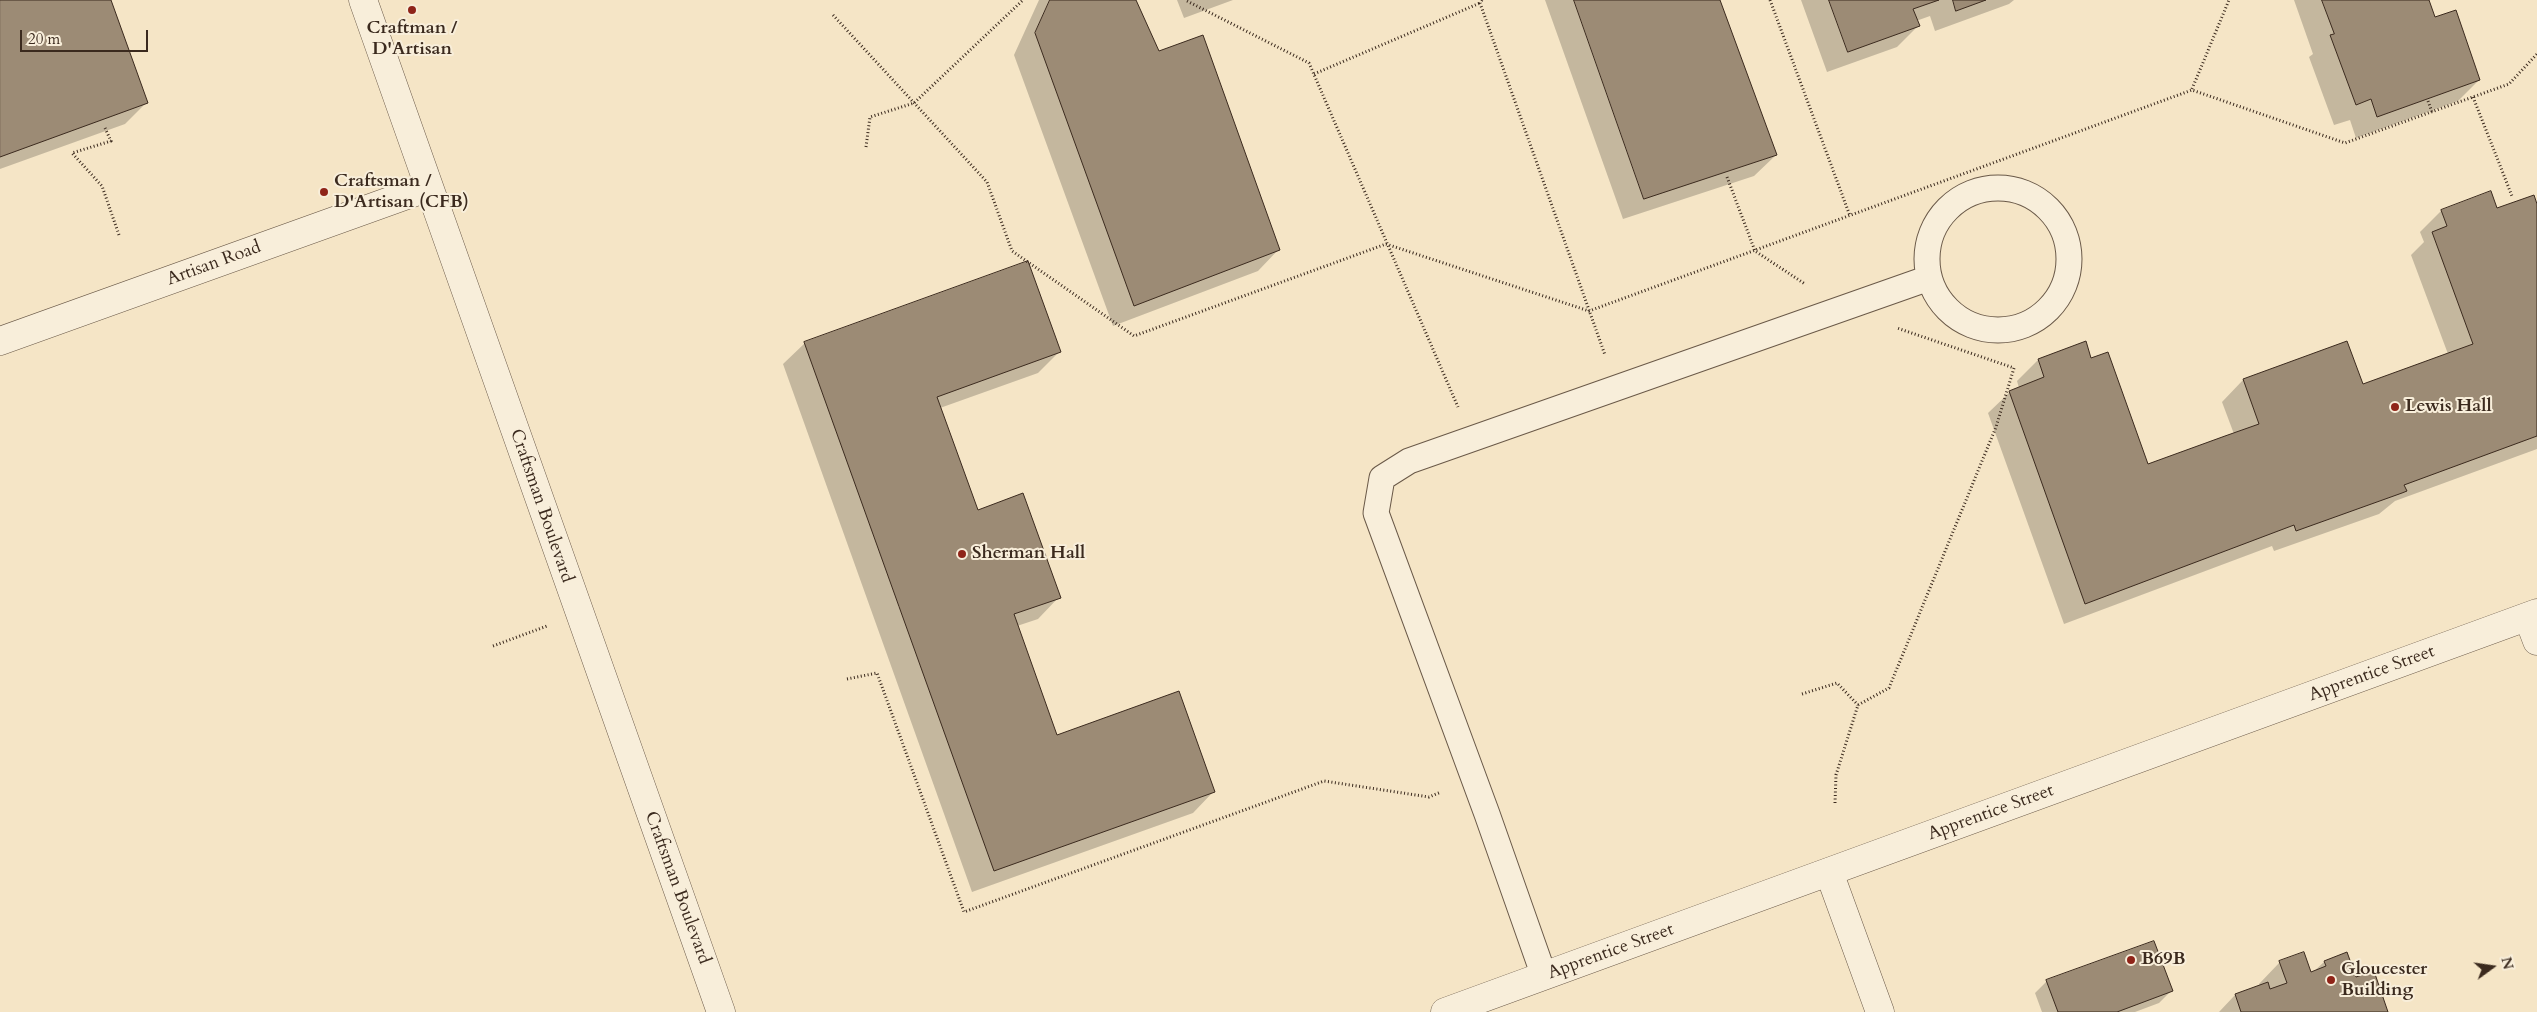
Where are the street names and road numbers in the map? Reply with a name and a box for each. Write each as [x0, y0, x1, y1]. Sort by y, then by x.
street label: Artisan Road [164, 237, 264, 291]
street label: Craftsman Boulevard [505, 426, 577, 586]
street label: Apprentice Street [2306, 641, 2438, 707]
street label: Apprentice Street [1925, 780, 2057, 846]
street label: Craftsman Boulevard [639, 809, 715, 967]
street label: Apprentice Street [1545, 919, 1677, 985]

